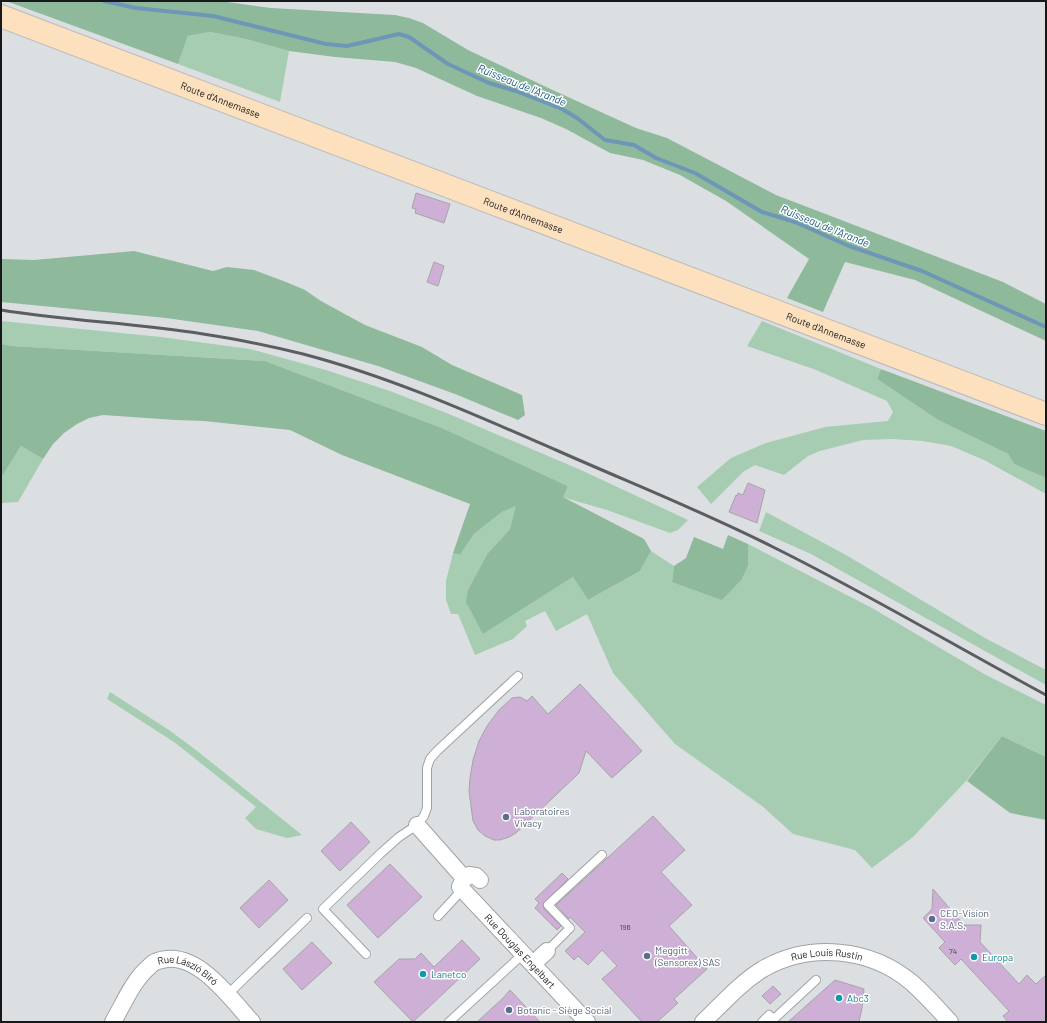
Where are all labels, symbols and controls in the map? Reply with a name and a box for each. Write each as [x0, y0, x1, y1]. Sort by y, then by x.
water label: Ruisseau de l'Arande [476, 61, 569, 108]
street label: Route d'Annemasse [179, 79, 262, 120]
street label: Route d'Annemasse [482, 194, 565, 236]
water label: Ruisseau de l'Arande [779, 202, 872, 249]
street label: Route d'Annemasse [785, 310, 868, 351]
place label: Laboratoires Vivacy [514, 805, 570, 829]
marker: Laboratoires Vivacy [501, 812, 511, 822]
place label: CEO-Vision S.A.S. [940, 907, 989, 931]
street label: Rue Douglas Engelbart [482, 911, 558, 991]
marker: CEO-Vision S.A.S. [927, 914, 937, 924]
house number: 196 [619, 922, 631, 932]
place label: Meggitt (Sensorex) SAS [654, 944, 720, 968]
street label: Rue Louis Rustin [789, 946, 864, 963]
house number: 74 [949, 946, 957, 956]
marker: Meggitt (Sensorex) SAS [642, 951, 652, 961]
place label: Europa [982, 951, 1013, 963]
marker: Europa [969, 952, 979, 962]
street label: Rue László Biró [156, 953, 221, 987]
place label: Lanetco [431, 968, 466, 980]
marker: Lanetco [418, 969, 428, 979]
place label: Abc3 [847, 992, 869, 1004]
marker: Abc3 [834, 993, 844, 1003]
place label: Botanic - Siège Social [517, 1004, 611, 1016]
marker: Botanic - Siège Social [504, 1005, 514, 1015]

